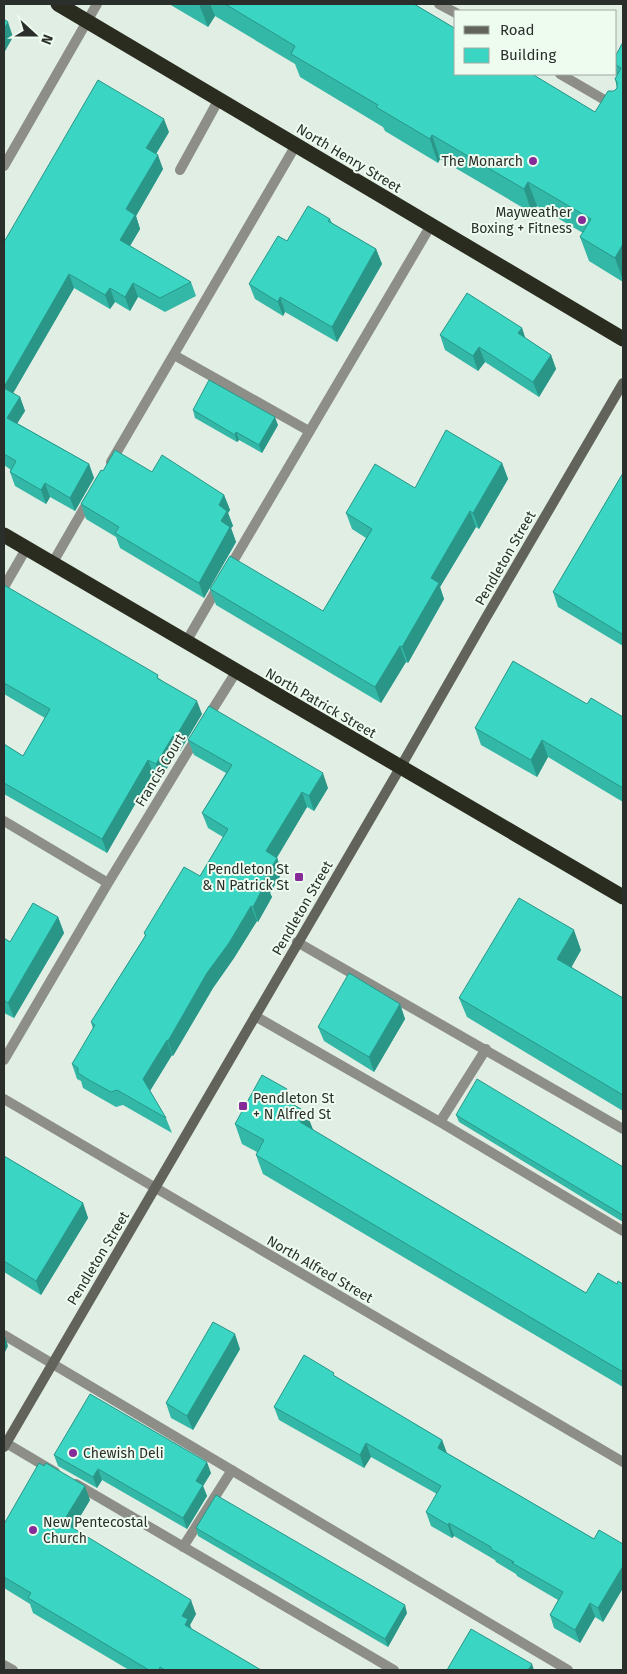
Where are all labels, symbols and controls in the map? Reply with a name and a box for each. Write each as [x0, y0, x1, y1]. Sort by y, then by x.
north arrow [10, 10, 60, 60]
legend [454, 10, 617, 75]
text: Road [500, 21, 535, 39]
text: N [37, 32, 56, 47]
text: Building [500, 46, 556, 64]
street label: North Henry Street [293, 120, 405, 197]
place label: The Monarch [441, 153, 523, 170]
marker: The Monarch [527, 155, 539, 167]
place label: Mayweather Boxing + Fitness [471, 204, 573, 237]
marker: Mayweather Boxing + Fitness [576, 214, 588, 226]
street label: Pendleton Street [471, 507, 540, 609]
street label: North Patrick Street [262, 665, 380, 743]
street label: Francis Court [132, 730, 189, 810]
street label: Pendleton Street [268, 857, 337, 959]
place label: Pendleton St & N Patrick St [202, 861, 290, 894]
marker: Pendleton St & N Patrick St [293, 871, 305, 883]
place label: Pendleton St + N Alfred St [253, 1090, 335, 1123]
marker: Pendleton St + N Alfred St [237, 1100, 249, 1112]
street label: Pendleton Street [64, 1207, 134, 1308]
street label: North Alfred Street [264, 1232, 377, 1307]
place label: Chewish Deli [83, 1445, 164, 1462]
marker: Chewish Deli [67, 1447, 79, 1459]
place label: New Pentecostal Church [43, 1514, 148, 1547]
marker: New Pentecostal Church [27, 1524, 39, 1536]

